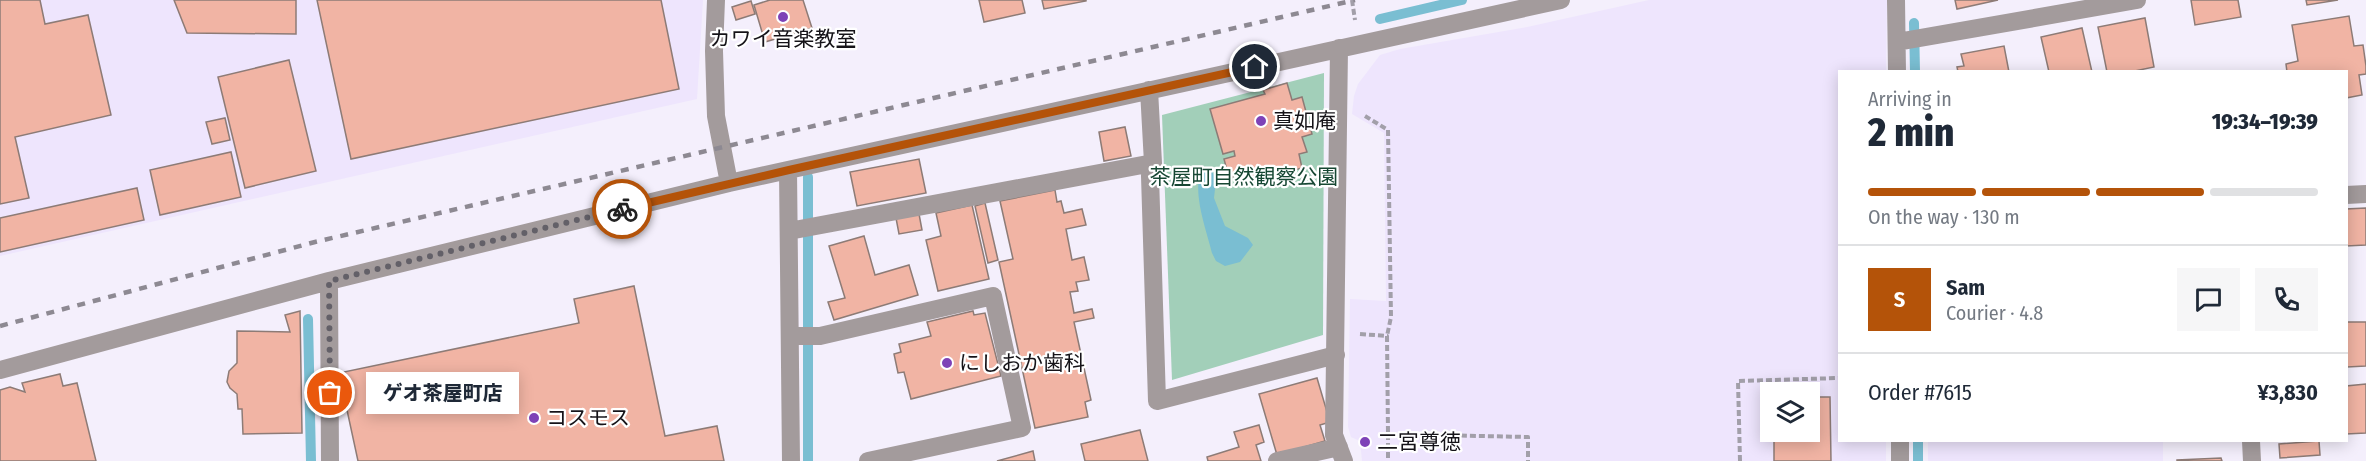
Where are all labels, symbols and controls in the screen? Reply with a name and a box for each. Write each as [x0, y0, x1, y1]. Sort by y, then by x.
marker: カワイ音楽教室 [776, 10, 790, 24]
place label: カワイ音楽教室 [710, 26, 857, 52]
pin [1229, 41, 1280, 92]
icon: home [1238, 50, 1271, 83]
text: Arriving in [1868, 87, 1952, 111]
place label: 真如庵 [1273, 108, 1336, 134]
text: 19:34–19:39 [2212, 108, 2318, 135]
text: 2 min [1868, 110, 1954, 156]
marker: 真如庵 [1254, 114, 1268, 128]
park label: 茶屋町自然観察公園 [1150, 164, 1339, 190]
courier [592, 179, 652, 239]
icon: bike [606, 193, 639, 226]
text: On the way · 130 m [1868, 205, 2020, 229]
button: chat [2177, 268, 2240, 331]
button: phone [2255, 268, 2318, 331]
text: Sam [1946, 274, 1985, 301]
text: S [1894, 286, 1905, 313]
text: Courier · 4.8 [1946, 301, 2043, 325]
place label: にしおか歯科 [959, 350, 1085, 376]
marker: にしおか歯科 [940, 356, 954, 370]
pin [304, 367, 355, 418]
callout: ゲオ茶屋町店 [366, 372, 519, 414]
icon: bag [313, 376, 346, 409]
text: Order #7615 [1868, 379, 1972, 406]
text: ¥3,830 [2257, 379, 2318, 406]
text: ゲオ茶屋町店 [383, 381, 503, 405]
map controls [1760, 382, 1820, 442]
button: layers [1760, 382, 1820, 442]
place label: コスモス [546, 405, 630, 431]
marker: コスモス [527, 411, 541, 425]
place label: 二宮尊徳 [1377, 429, 1461, 455]
marker: 二宮尊徳 [1358, 435, 1372, 449]

